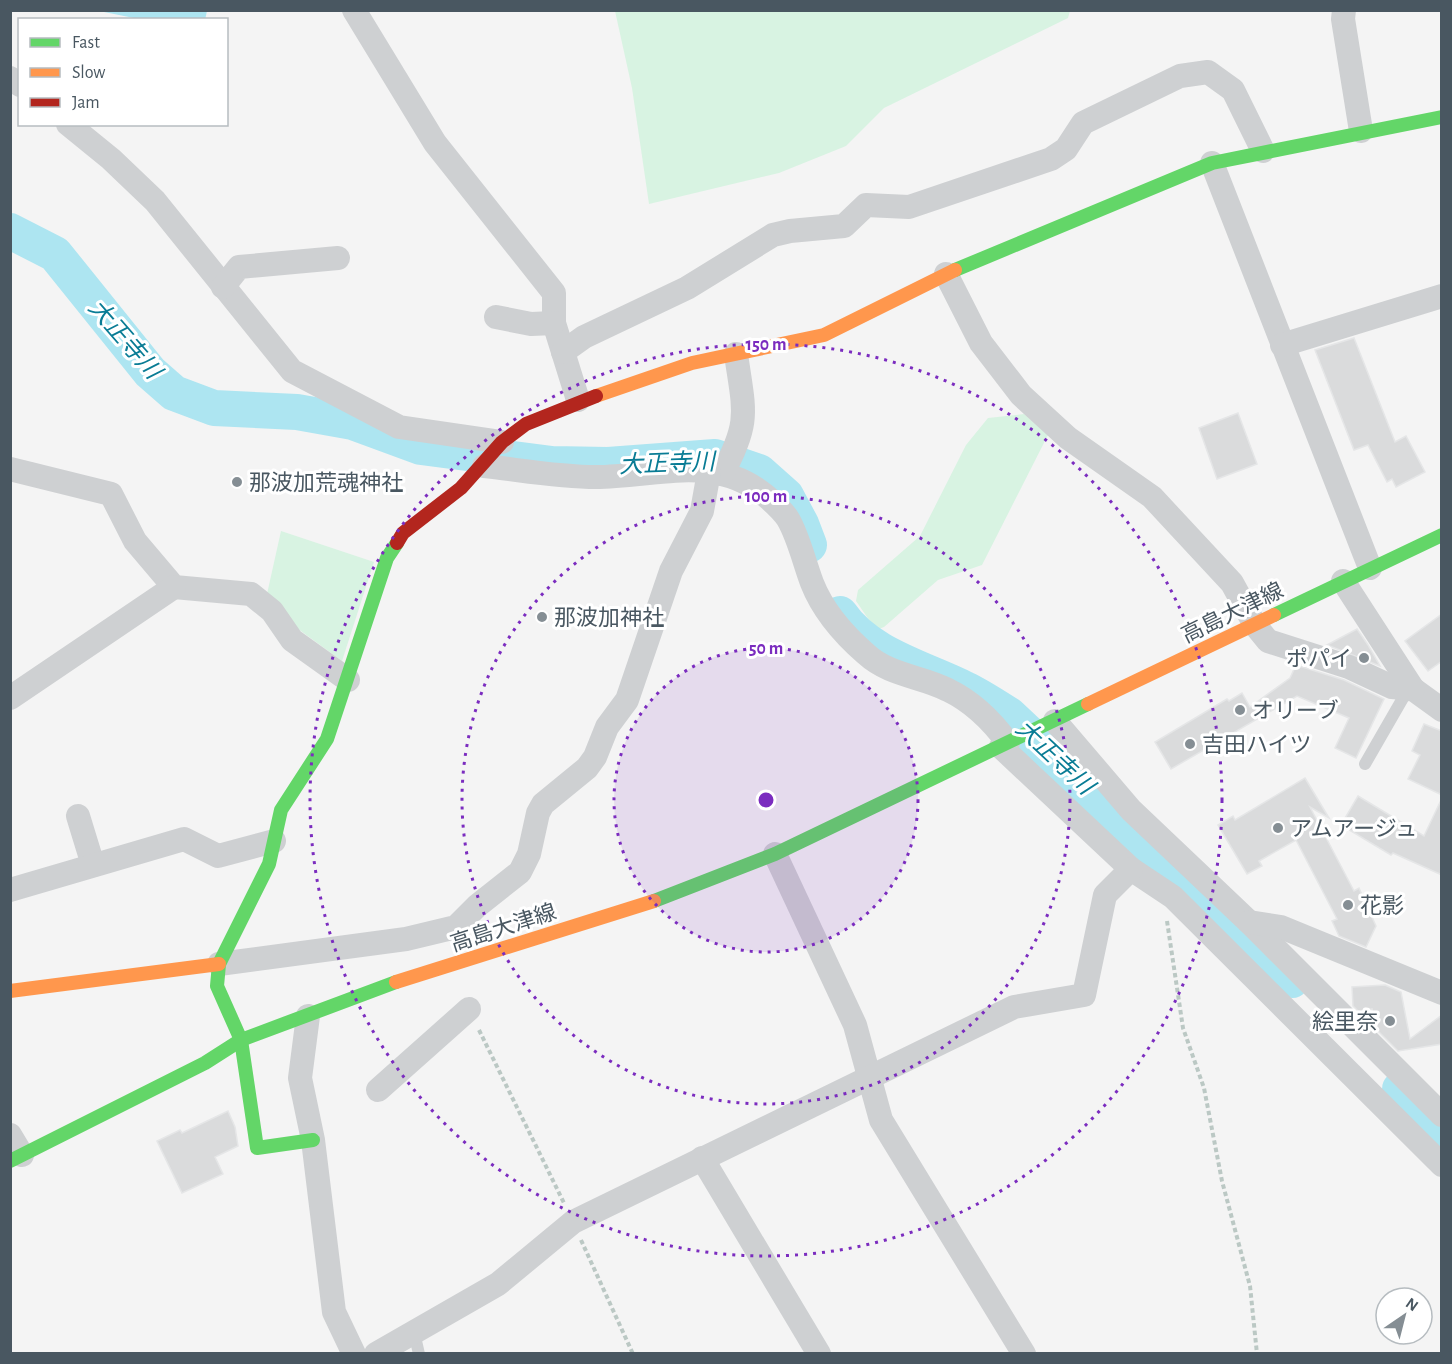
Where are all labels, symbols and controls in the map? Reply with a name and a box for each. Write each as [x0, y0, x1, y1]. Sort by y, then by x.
legend [18, 18, 228, 126]
text: Fast [72, 34, 100, 52]
text: Slow [72, 64, 105, 82]
text: Jam [72, 94, 100, 112]
water label: 大正寺川 [84, 294, 168, 386]
text: 150 m [746, 336, 786, 354]
water label: 大正寺川 [619, 448, 718, 478]
place label: 那波加荒魂神社 [249, 471, 403, 494]
marker: 那波加荒魂神社 [230, 475, 244, 489]
text: 100 m [745, 488, 787, 506]
street label: 高島大津線 [1178, 578, 1287, 647]
place label: 那波加神社 [554, 606, 664, 629]
marker: 那波加神社 [535, 610, 549, 624]
text: 50 m [749, 640, 783, 658]
place label: ポパイ [1286, 647, 1352, 670]
marker: ポパイ [1357, 651, 1371, 665]
place label: オリーブ [1252, 699, 1339, 722]
marker: オリーブ [1233, 703, 1247, 717]
water label: 大正寺川 [1011, 715, 1101, 801]
place label: 吉田ハイツ [1202, 733, 1312, 756]
marker: 吉田ハイツ [1183, 737, 1197, 751]
centre of rings [756, 790, 776, 810]
place label: アムアージュ [1290, 818, 1417, 840]
marker: アムアージュ [1271, 821, 1285, 835]
place label: 花影 [1360, 894, 1404, 917]
marker: 花影 [1341, 898, 1355, 912]
street label: 高島大津線 [447, 900, 559, 955]
place label: 絵里奈 [1312, 1010, 1378, 1033]
marker: 絵里奈 [1383, 1014, 1397, 1028]
north arrow [1374, 1286, 1434, 1346]
text: N [1403, 1295, 1421, 1314]

